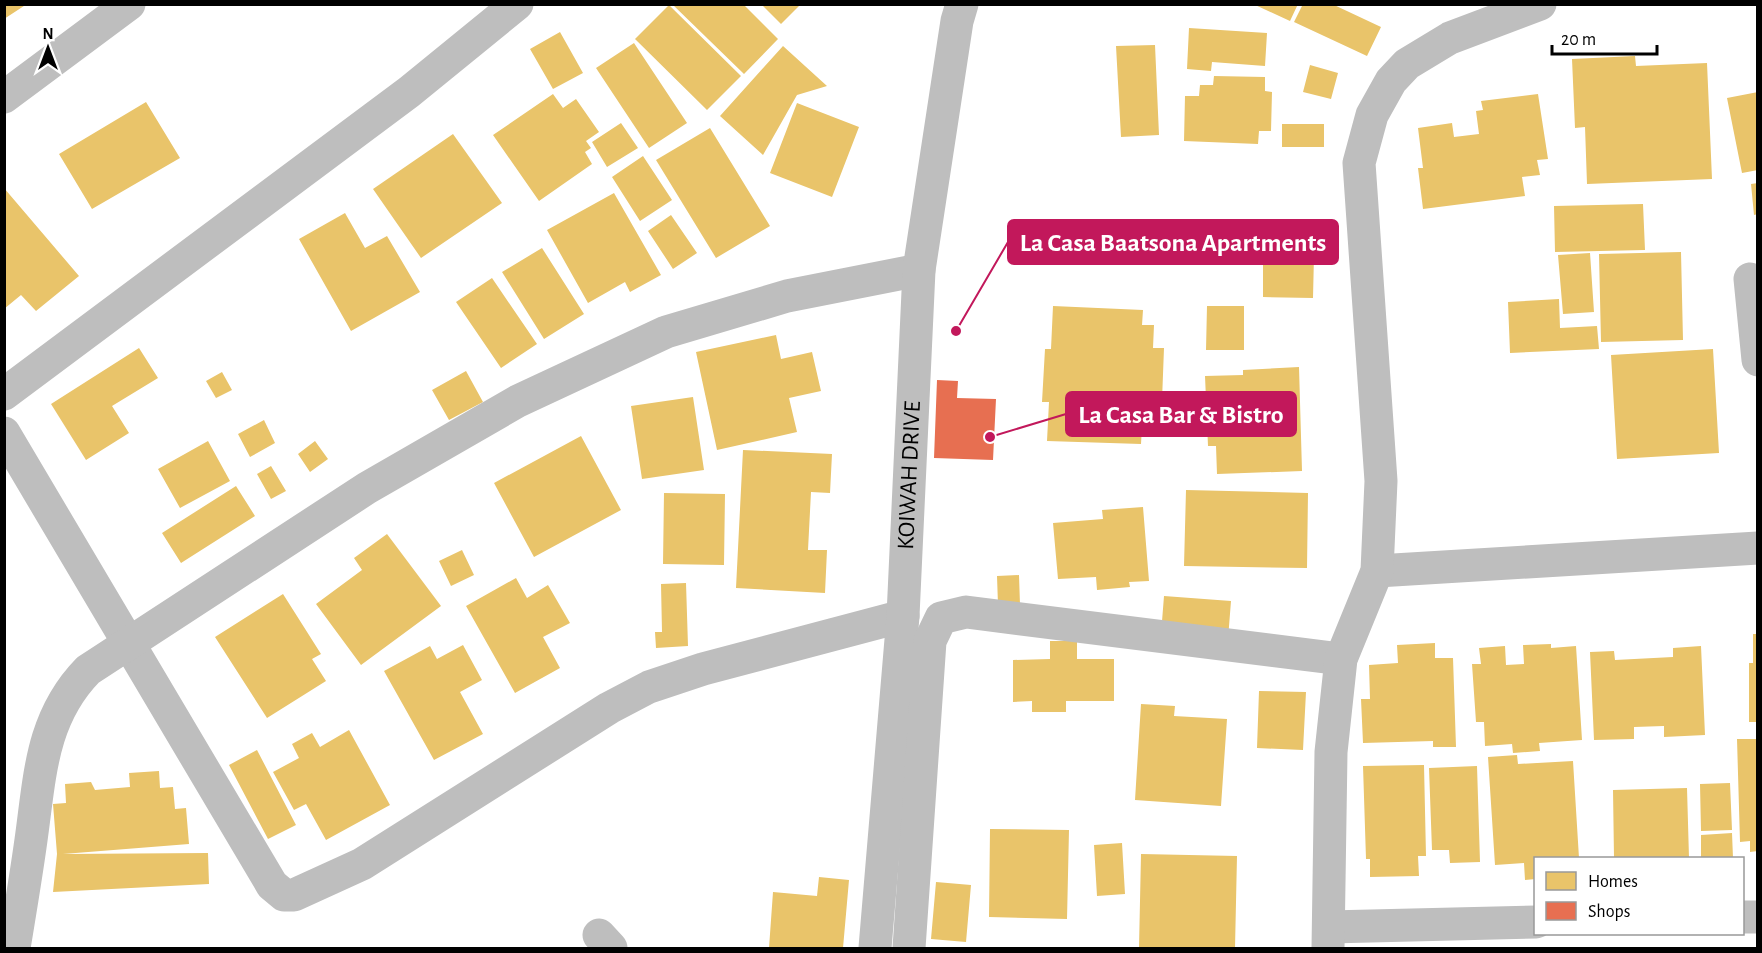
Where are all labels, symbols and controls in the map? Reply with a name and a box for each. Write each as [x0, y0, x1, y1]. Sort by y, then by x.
north arrow [18, 18, 78, 78]
scale bar [1552, 18, 1657, 56]
text: N [42, 26, 54, 42]
text: 20 m [1561, 31, 1596, 49]
callout: La Casa Baatsona Apartments [1008, 220, 1338, 264]
text: La Casa Baatsona Apartments [1020, 230, 1326, 256]
callout: La Casa Bar & Bistro [1066, 392, 1296, 436]
street label: KOIWAH DRIVE [894, 400, 925, 550]
text: La Casa Bar & Bistro [1078, 402, 1284, 428]
legend [1534, 857, 1744, 935]
text: Homes [1588, 873, 1638, 891]
text: Shops [1588, 903, 1630, 921]

